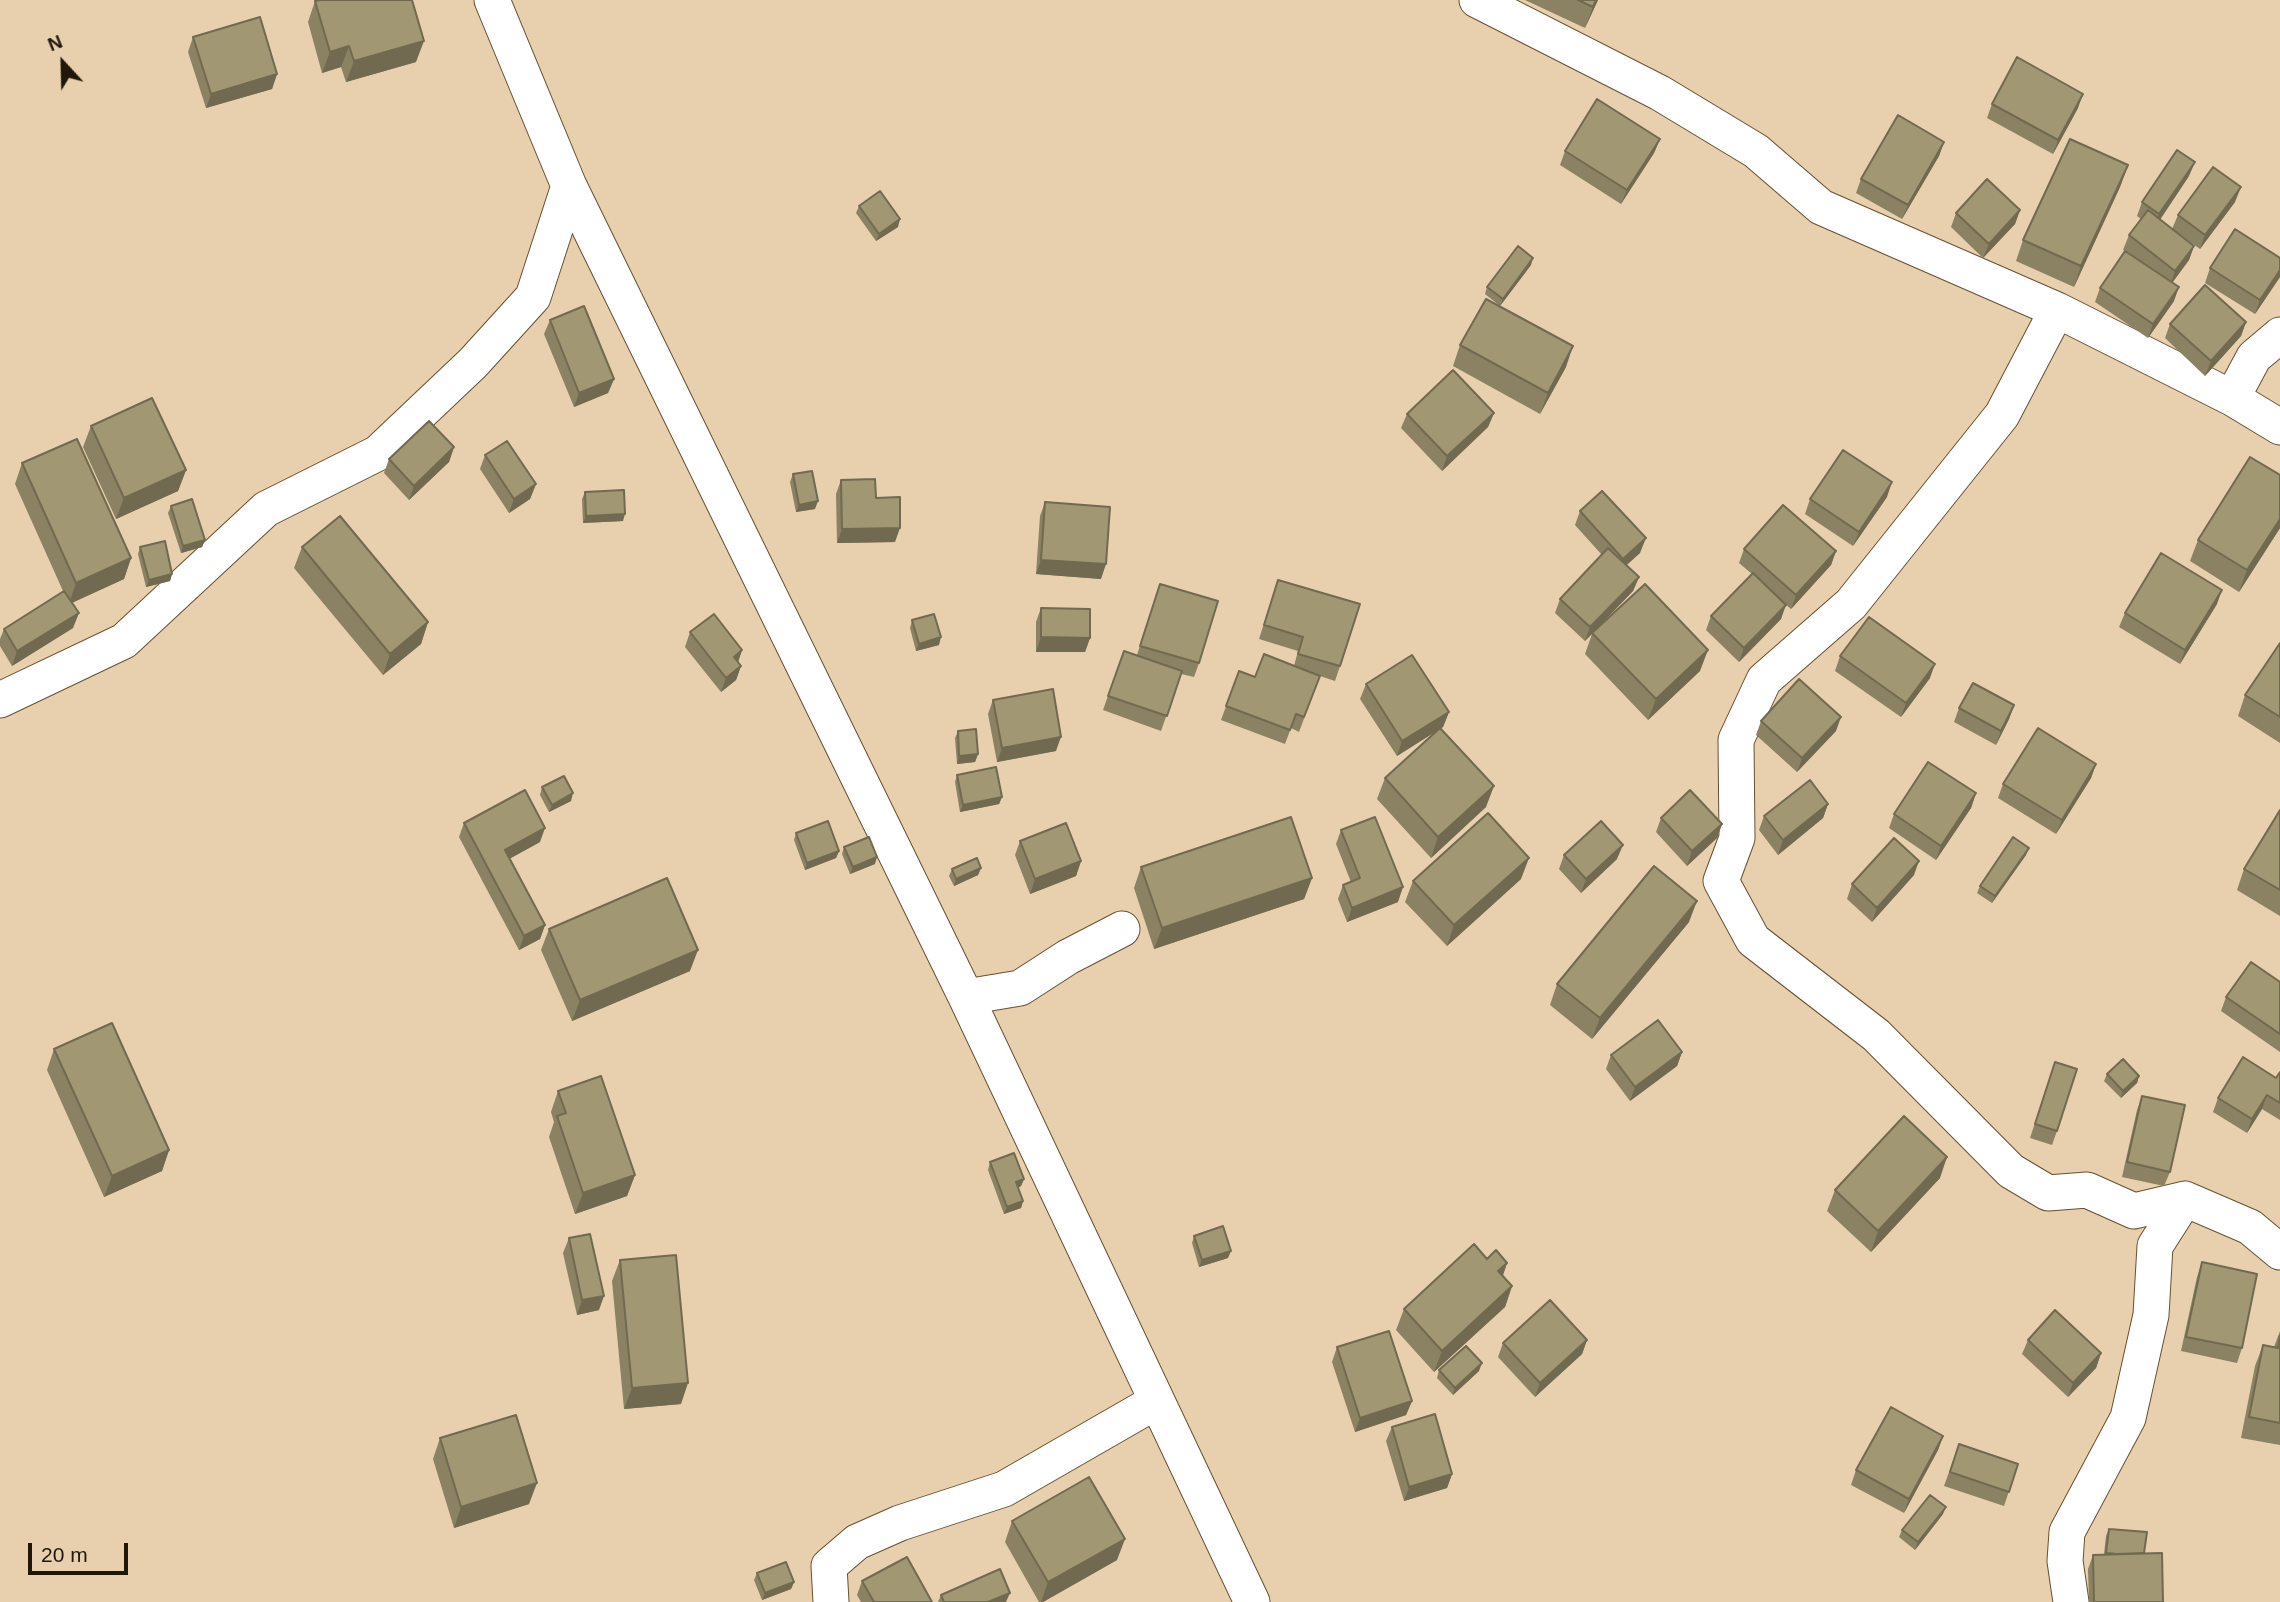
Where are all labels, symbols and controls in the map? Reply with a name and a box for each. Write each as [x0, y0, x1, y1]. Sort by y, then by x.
north arrow [28, 28, 98, 98]
text: N [45, 31, 65, 55]
scale bar [32, 1528, 131, 1572]
text: 20 m [41, 1543, 88, 1566]

